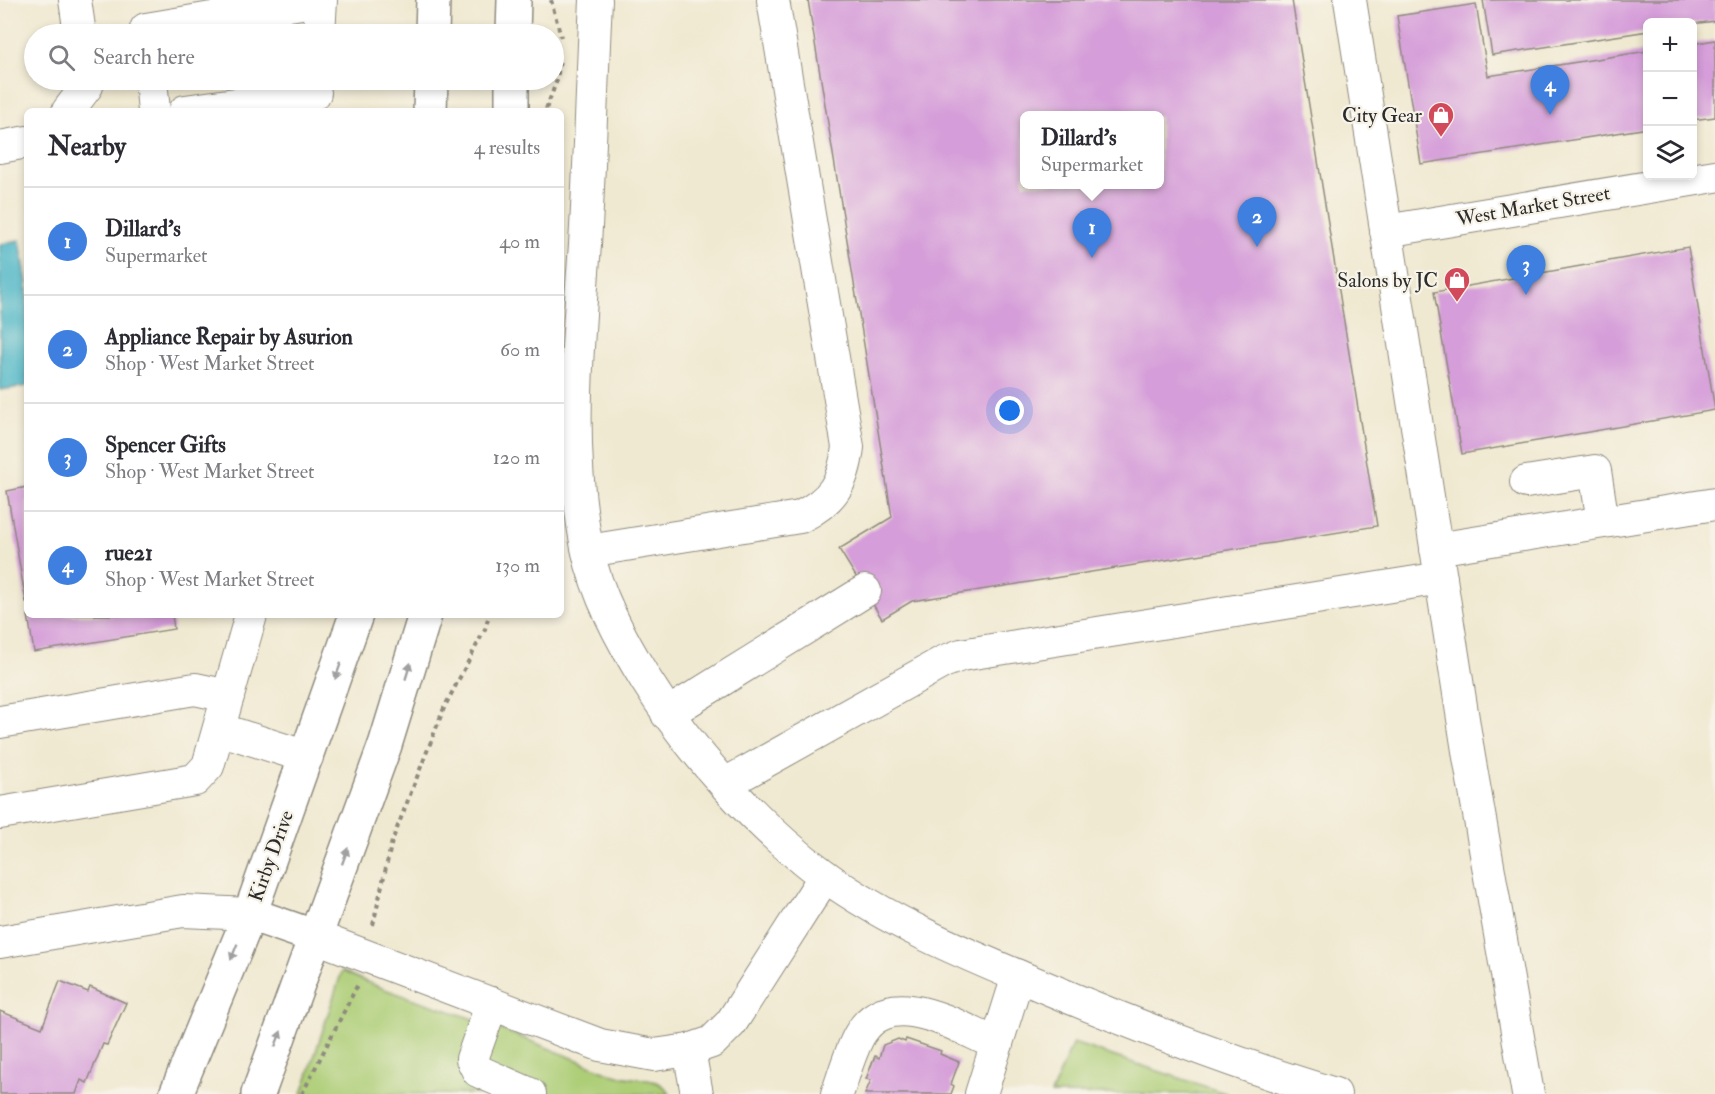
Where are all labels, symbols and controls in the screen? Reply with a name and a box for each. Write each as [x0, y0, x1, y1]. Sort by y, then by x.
map controls [1643, 18, 1697, 180]
button: + [1643, 18, 1697, 72]
search box [24, 24, 564, 90]
icon: search [45, 41, 78, 74]
text: Search here [93, 43, 195, 71]
pin: 4 [1530, 66, 1570, 115]
button: − [1643, 72, 1697, 126]
shop icon: City Gear [1426, 100, 1456, 138]
place label: City Gear [1342, 103, 1423, 128]
popup [1020, 111, 1164, 189]
text: Dillard's [1041, 124, 1117, 152]
button: layers [1643, 126, 1697, 180]
text: Nearby [48, 131, 126, 163]
text: 4 results [474, 135, 540, 160]
text: Supermarket [1041, 152, 1143, 177]
street label: West Market Street [1453, 180, 1612, 232]
pin: 2 [1238, 198, 1276, 247]
pin: 1 [1072, 208, 1112, 258]
text: Dillard's [105, 215, 181, 243]
text: 1 [64, 229, 71, 254]
text: 40 m [499, 229, 540, 254]
text: Supermarket [105, 243, 208, 268]
pin: 3 [1506, 246, 1546, 295]
shop icon: Salons by JC [1442, 265, 1472, 303]
place label: Salons by JC [1337, 268, 1438, 293]
text: Appliance Repair by Asurion [105, 323, 353, 351]
text: 2 [62, 337, 73, 362]
text: 60 m [500, 337, 540, 362]
text: Shop · West Market Street [105, 351, 315, 376]
your location [995, 396, 1024, 425]
text: Spencer Gifts [105, 431, 226, 459]
text: 3 [64, 445, 71, 470]
text: 120 m [493, 445, 540, 470]
text: Shop · West Market Street [105, 459, 315, 484]
text: rue21 [105, 539, 153, 567]
text: 4 [62, 553, 73, 578]
text: 130 m [495, 553, 540, 578]
text: Shop · West Market Street [105, 567, 315, 592]
one-way arrow [333, 662, 343, 680]
one-way arrow [404, 662, 413, 680]
street label: Kirby Drive [243, 807, 299, 905]
one-way arrow [341, 847, 351, 865]
one-way arrow [229, 943, 238, 961]
one-way arrow [274, 1030, 283, 1048]

